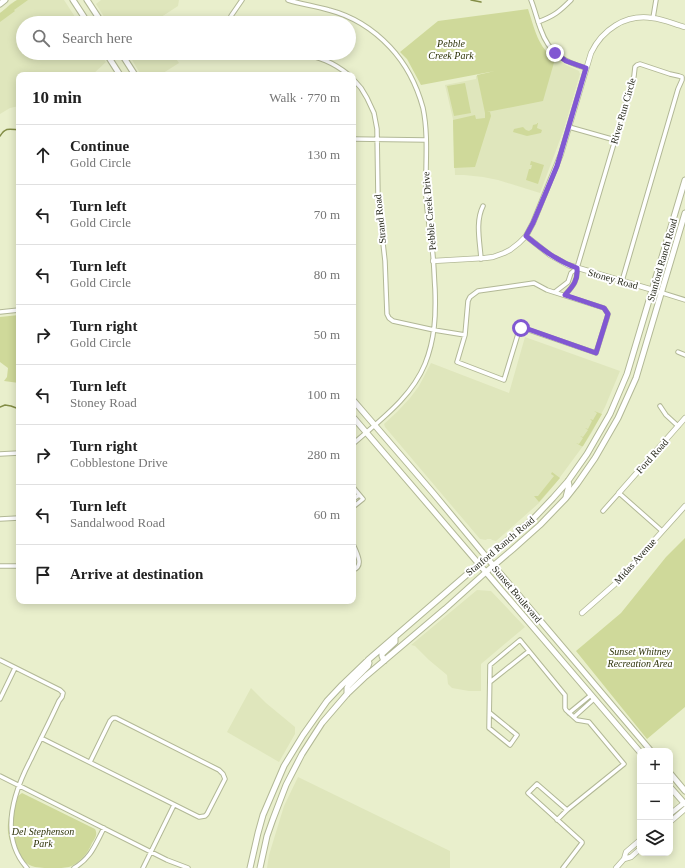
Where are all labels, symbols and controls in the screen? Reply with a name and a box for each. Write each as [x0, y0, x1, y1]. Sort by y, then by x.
search box [16, 16, 356, 60]
icon: search [30, 27, 52, 49]
text: Search here [62, 30, 132, 46]
park label: Pebble Creek Park [428, 38, 474, 61]
route end [546, 44, 564, 62]
street label: River Run Circle [608, 76, 638, 145]
text: 10 min [32, 88, 82, 107]
text: Walk · 770 m [269, 90, 340, 105]
text: Continue [70, 138, 129, 154]
icon: ahead [32, 144, 54, 166]
text: 130 m [307, 147, 340, 162]
text: Gold Circle [70, 155, 131, 170]
street label: Pebble Creek Drive [420, 171, 438, 251]
street label: Strand Road [372, 194, 388, 244]
text: Turn left [70, 198, 127, 214]
icon: left [32, 204, 54, 226]
text: 70 m [314, 207, 340, 222]
text: Gold Circle [70, 215, 131, 230]
street label: Stanford Ranch Road [645, 217, 679, 303]
text: Turn left [70, 258, 127, 274]
icon: left [32, 264, 54, 286]
text: 80 m [314, 267, 340, 282]
street label: Stoney Road [587, 267, 639, 291]
text: Gold Circle [70, 275, 131, 290]
text: Turn right [70, 318, 137, 334]
route start [512, 319, 530, 337]
icon: right [32, 324, 54, 346]
text: 50 m [314, 327, 340, 342]
text: Gold Circle [70, 335, 131, 350]
text: Turn left [70, 378, 127, 394]
icon: left [32, 384, 54, 406]
text: 100 m [307, 387, 340, 402]
text: Stoney Road [70, 395, 137, 410]
street label: Ford Road [634, 437, 670, 475]
text: Turn right [70, 438, 137, 454]
icon: right [32, 444, 54, 466]
text: 280 m [307, 447, 340, 462]
text: Cobblestone Drive [70, 455, 168, 470]
text: Turn left [70, 498, 127, 514]
icon: left [32, 504, 54, 526]
text: 60 m [314, 507, 340, 522]
street label: Stanford Ranch Road [463, 514, 537, 578]
text: Sandalwood Road [70, 515, 165, 530]
street label: Midas Avenue [612, 536, 659, 586]
street label: Sunset Boulevard [490, 563, 544, 625]
icon: arrive [32, 564, 54, 586]
text: Arrive at destination [70, 566, 203, 582]
park label: Sunset Whitney Recreation Area [607, 646, 672, 669]
map controls [637, 748, 673, 856]
button: + [637, 748, 673, 784]
button: − [637, 784, 673, 820]
button: layers [637, 820, 673, 856]
park label: Del Stephenson Park [11, 826, 74, 849]

